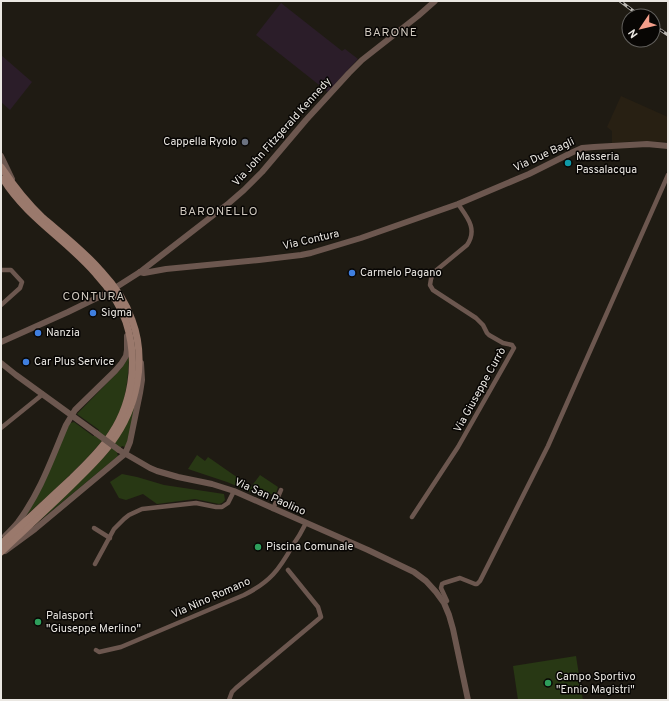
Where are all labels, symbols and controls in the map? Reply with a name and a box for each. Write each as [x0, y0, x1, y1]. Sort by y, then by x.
north arrow [621, 8, 661, 48]
district label: BARONE [364, 25, 418, 41]
text: N [626, 26, 642, 40]
street label: Via John Fitzgerald Kennedy [229, 75, 335, 189]
place label: Cappella Ryolo [163, 135, 237, 149]
street label: Via Due Bagli [511, 135, 577, 175]
marker: Cappella Ryolo [240, 137, 250, 147]
place label: Masseria Passalacqua [576, 150, 637, 177]
marker: Masseria Passalacqua [563, 158, 573, 168]
district label: BARONELLO [180, 204, 258, 220]
street label: Via Contura [281, 227, 341, 253]
place label: Carmelo Pagano [360, 266, 442, 280]
marker: Carmelo Pagano [347, 268, 357, 278]
district label: CONTURA [63, 289, 125, 305]
place label: Sigma [101, 306, 132, 320]
marker: Sigma [88, 308, 98, 318]
place label: Nanzia [46, 326, 80, 340]
marker: Nanzia [33, 328, 43, 338]
street label: Via Giuseppe Currò [451, 345, 509, 435]
place label: Car Plus Service [34, 355, 114, 369]
marker: Car Plus Service [21, 357, 31, 367]
street label: Via San Paolino [232, 475, 308, 519]
place label: Piscina Comunale [266, 540, 353, 554]
marker: Piscina Comunale [253, 542, 263, 552]
street label: Via Nino Romano [169, 574, 253, 622]
place label: Palasport "Giuseppe Merlino" [46, 609, 141, 636]
marker: Palasport "Giuseppe Merlino" [33, 617, 43, 627]
place label: Campo Sportivo "Ennio Magistri" [556, 670, 636, 697]
marker: Campo Sportivo "Ennio Magistri" [543, 678, 553, 688]

